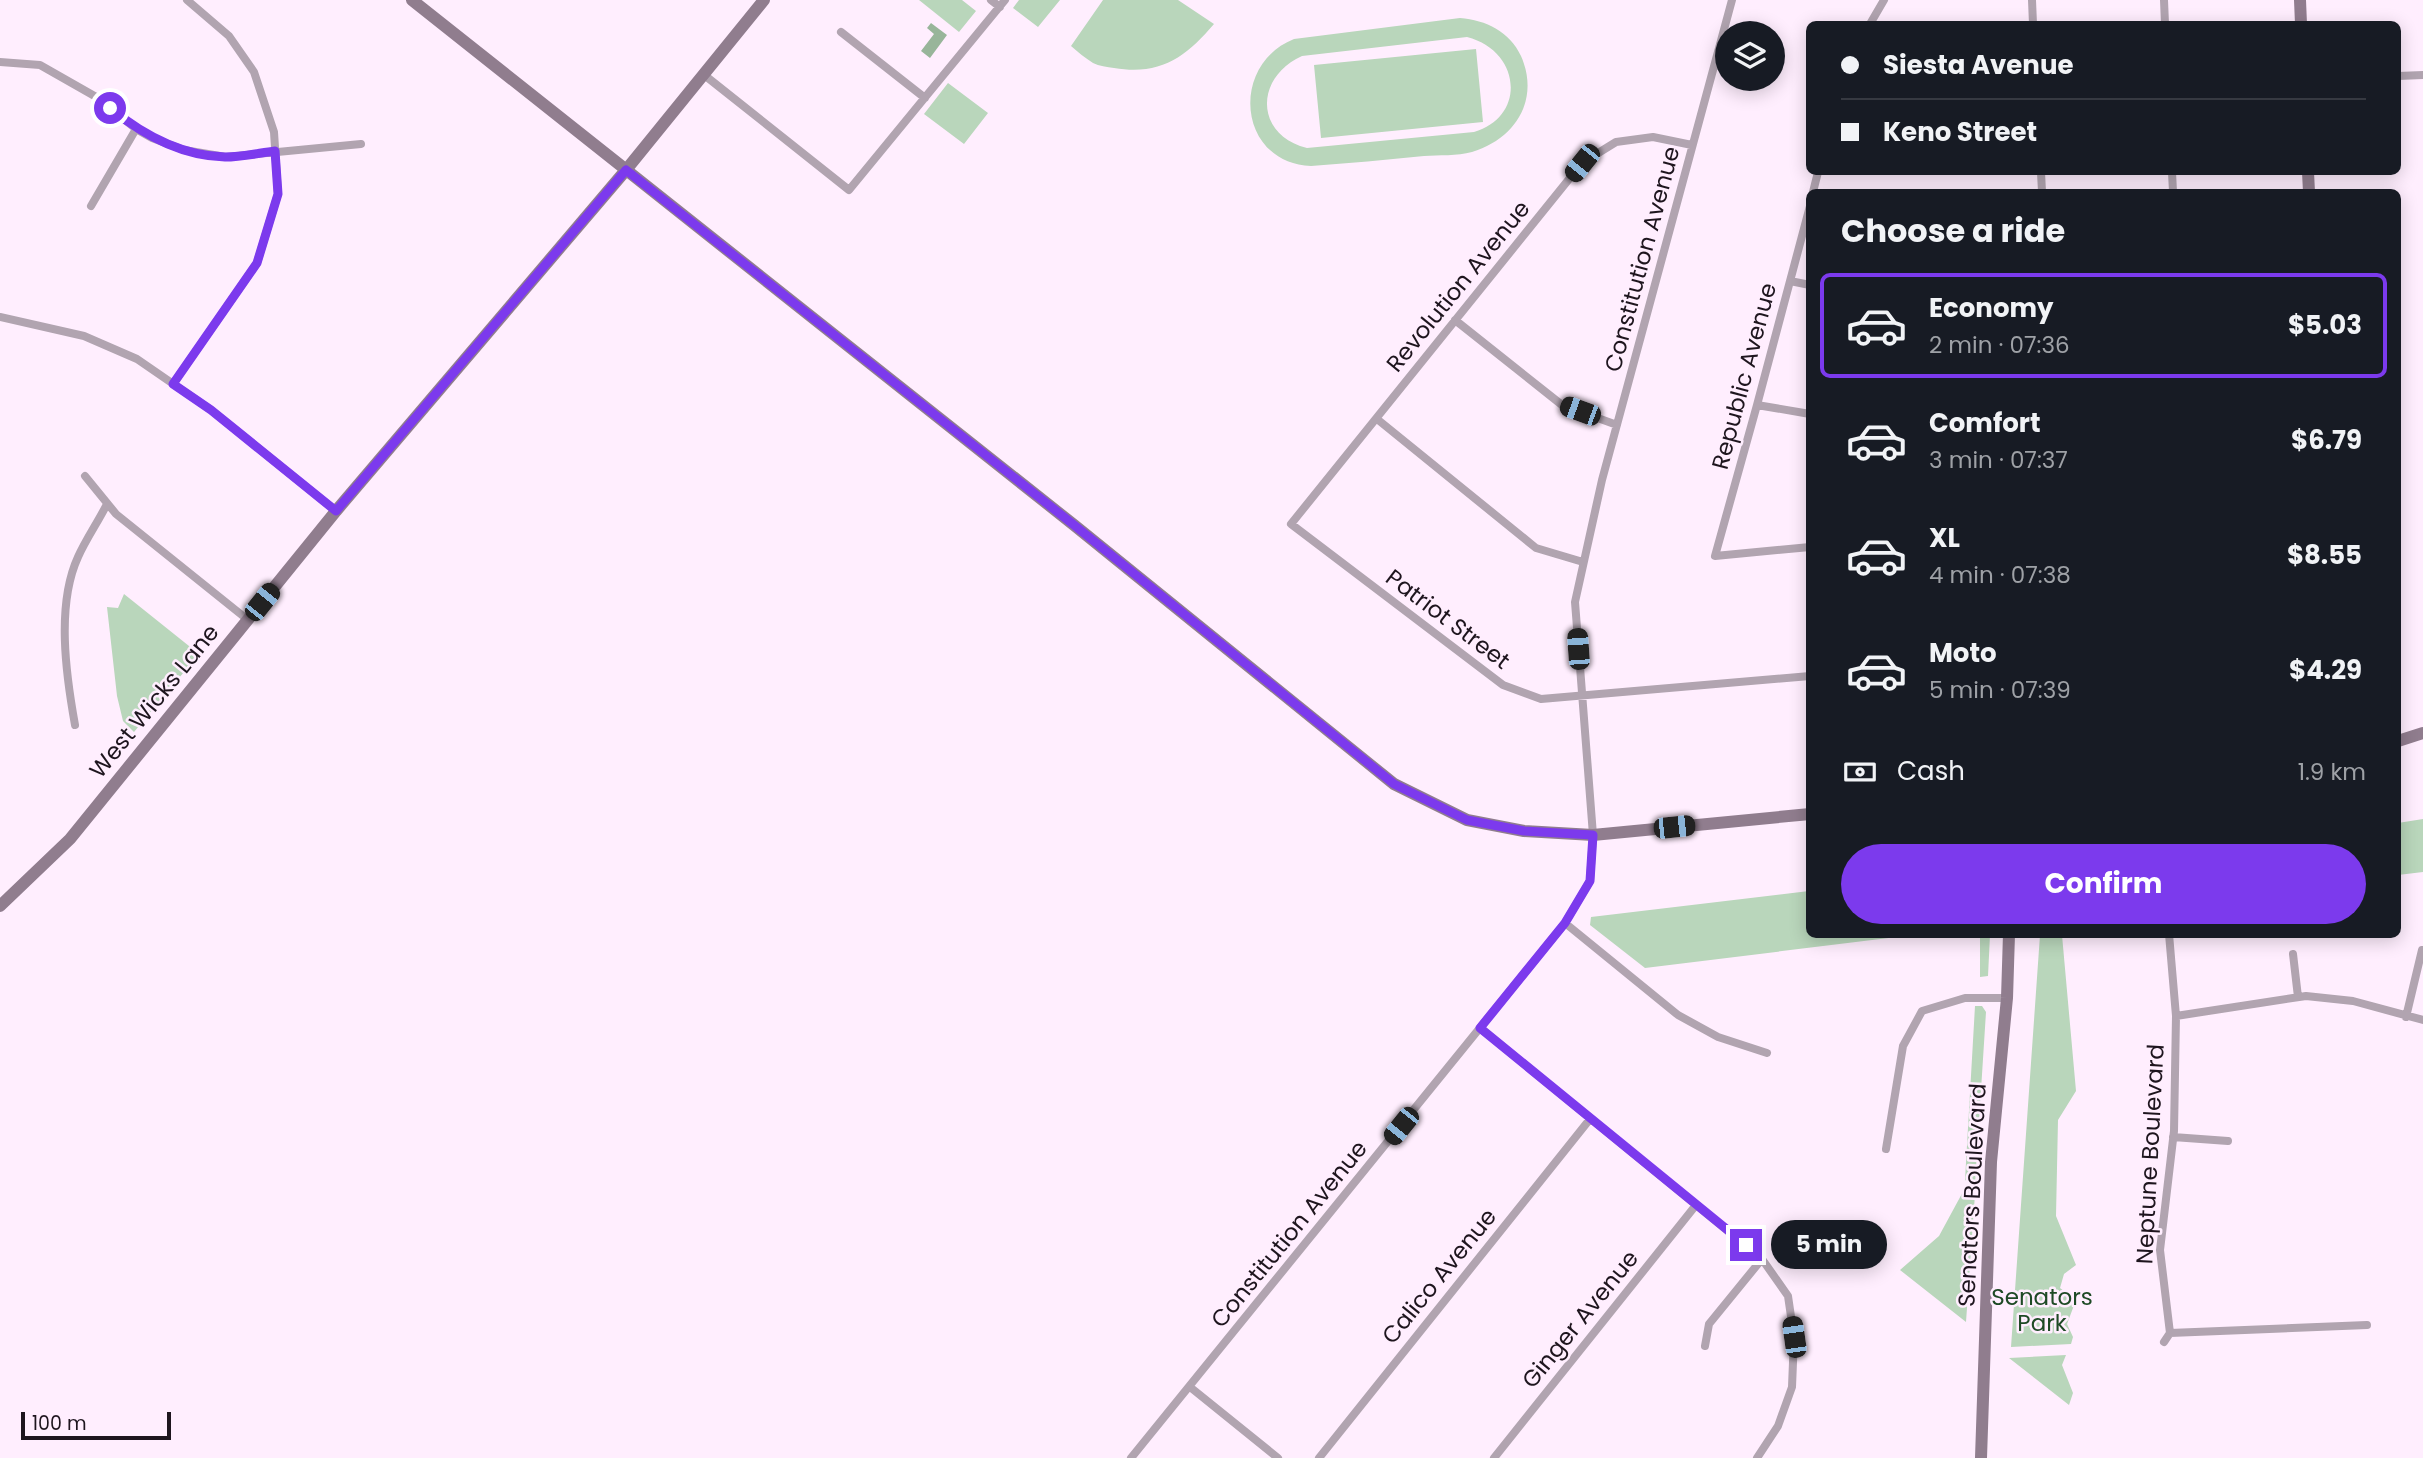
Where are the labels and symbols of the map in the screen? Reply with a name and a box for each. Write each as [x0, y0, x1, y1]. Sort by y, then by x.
route start [94, 92, 126, 124]
car [1561, 140, 1604, 186]
street label: Constitution Avenue [1596, 143, 1688, 375]
street label: Revolution Avenue [1379, 193, 1537, 379]
street label: Republic Avenue [1704, 279, 1784, 473]
car [1557, 394, 1604, 428]
street label: Patriot Street [1379, 562, 1517, 676]
car [241, 579, 284, 625]
street label: West Wicks Lane [82, 617, 226, 785]
car [1567, 627, 1590, 671]
car [1653, 814, 1696, 840]
street label: Neptune Boulevard [2128, 1043, 2172, 1265]
street label: Senators Boulevard [1950, 1082, 1994, 1308]
car [1380, 1103, 1423, 1149]
street label: Constitution Avenue [1203, 1134, 1375, 1334]
street label: Calico Avenue [1374, 1202, 1504, 1350]
callout: 5 min [1770, 1220, 1886, 1270]
route end [1730, 1229, 1762, 1261]
street label: Ginger Avenue [1514, 1243, 1646, 1395]
park label: Senators Park [1991, 1281, 2093, 1339]
car [1781, 1315, 1808, 1359]
scale bar [21, 1409, 172, 1441]

